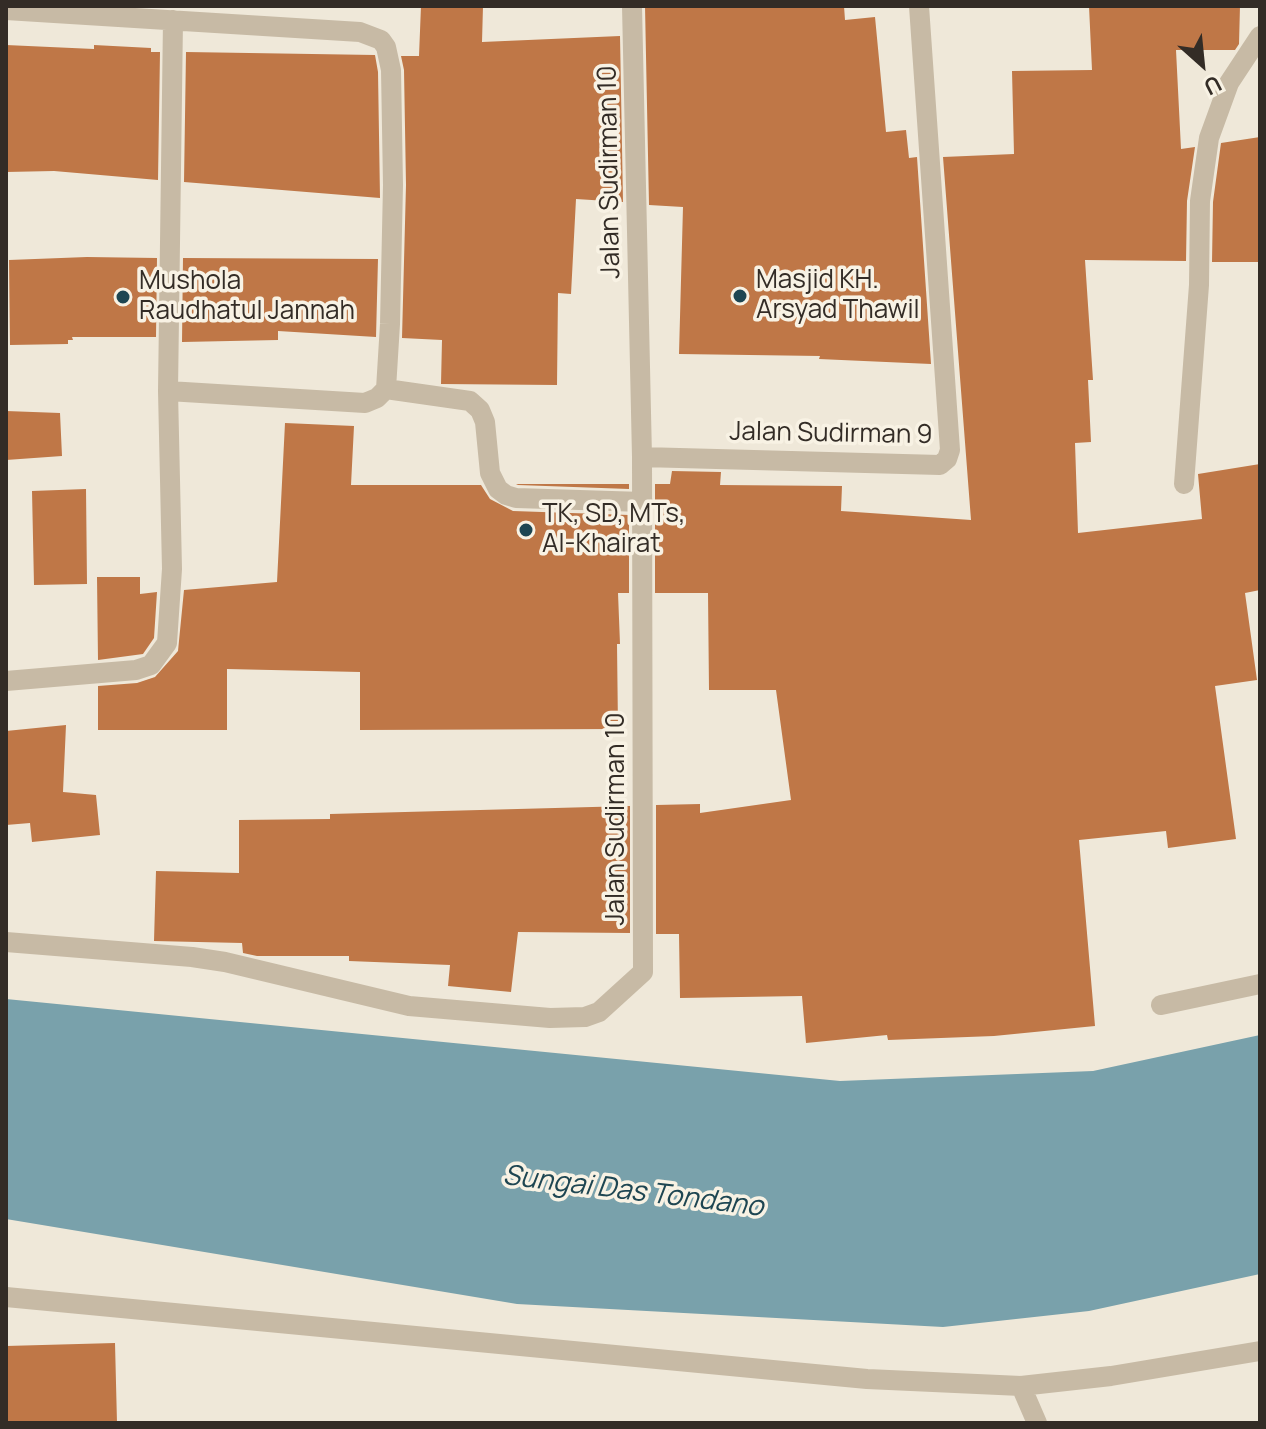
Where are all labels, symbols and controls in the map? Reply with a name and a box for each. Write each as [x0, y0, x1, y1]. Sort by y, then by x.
north arrow [1162, 24, 1242, 104]
street label: Jalan Sudirman 10 [593, 65, 627, 279]
text: U [1199, 68, 1227, 102]
place label: Masjid KH. Arsyad Thawil [756, 265, 920, 326]
place label: Mushola Raudhatul Jannah [139, 266, 355, 328]
marker: Masjid KH. Arsyad Thawil [731, 287, 749, 305]
marker: Mushola Raudhatul Jannah [114, 288, 132, 306]
street label: Jalan Sudirman 9 [729, 417, 933, 451]
place label: TK, SD, MTs, Al-Khairat [542, 499, 686, 560]
marker: TK, SD, MTs, Al-Khairat [517, 521, 535, 539]
street label: Jalan Sudirman 10 [601, 712, 633, 926]
water label: Sungai Das Tondano [501, 1159, 765, 1225]

